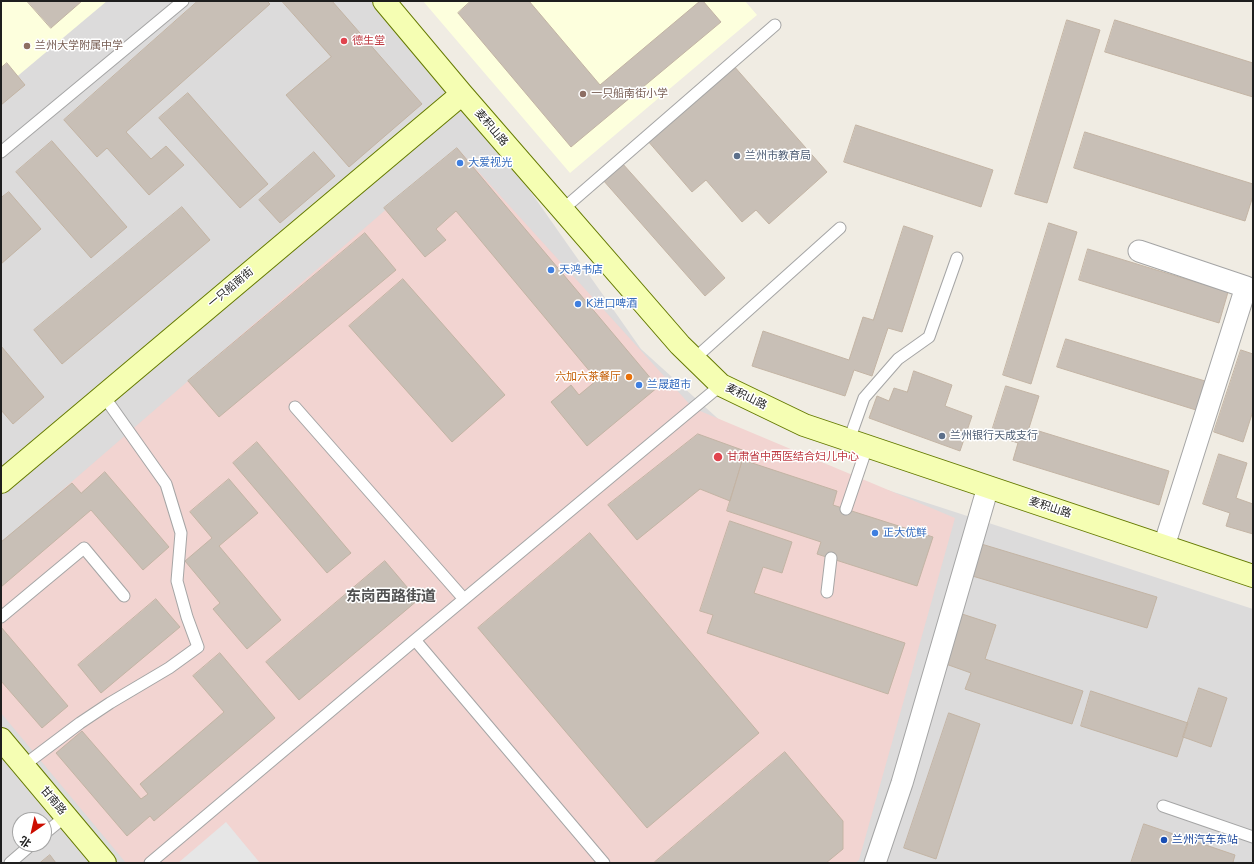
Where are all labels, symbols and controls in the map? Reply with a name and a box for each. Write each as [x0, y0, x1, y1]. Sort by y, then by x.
place label: 德生堂 [352, 34, 385, 48]
marker: 德生堂 [339, 36, 349, 46]
place label: 兰州大学附属中学 [35, 39, 123, 53]
marker: 兰州大学附属中学 [22, 41, 32, 51]
place label: 一只船南街小学 [591, 87, 668, 101]
marker: 一只船南街小学 [578, 89, 588, 99]
street label: 麦积山路 [472, 107, 510, 149]
place label: 兰州市教育局 [745, 149, 811, 163]
marker: 兰州市教育局 [732, 151, 742, 161]
place label: 大爱视光 [468, 156, 512, 170]
marker: 大爱视光 [455, 158, 465, 168]
place label: 天鸿书店 [559, 263, 603, 277]
street label: 一只船南街 [206, 265, 256, 311]
marker: 天鸿书店 [546, 265, 556, 275]
place label: K进口啤酒 [586, 297, 637, 311]
marker: K进口啤酒 [573, 299, 583, 309]
place label: 六加六茶餐厅 [555, 370, 621, 384]
marker: 六加六茶餐厅 [624, 372, 634, 382]
place label: 兰晟超市 [647, 378, 691, 392]
marker: 兰晟超市 [634, 380, 644, 390]
street label: 麦积山路 [723, 381, 769, 413]
place label: 兰州银行天成支行 [950, 429, 1038, 443]
marker: 兰州银行天成支行 [937, 431, 947, 441]
place label: 甘肃省中西医结合妇儿中心 [727, 450, 859, 464]
marker: 甘肃省中西医结合妇儿中心 [712, 451, 724, 463]
street label: 麦积山路 [1027, 495, 1073, 521]
place label: 正大优鲜 [883, 526, 927, 540]
marker: 正大优鲜 [870, 528, 880, 538]
district label: 东岗西路街道 [346, 588, 436, 606]
street label: 甘南路 [37, 784, 69, 818]
north arrow [12, 812, 52, 852]
text: 北 [17, 833, 34, 850]
place label: 兰州汽车东站 [1172, 833, 1238, 847]
marker: 兰州汽车东站 [1159, 835, 1169, 845]

